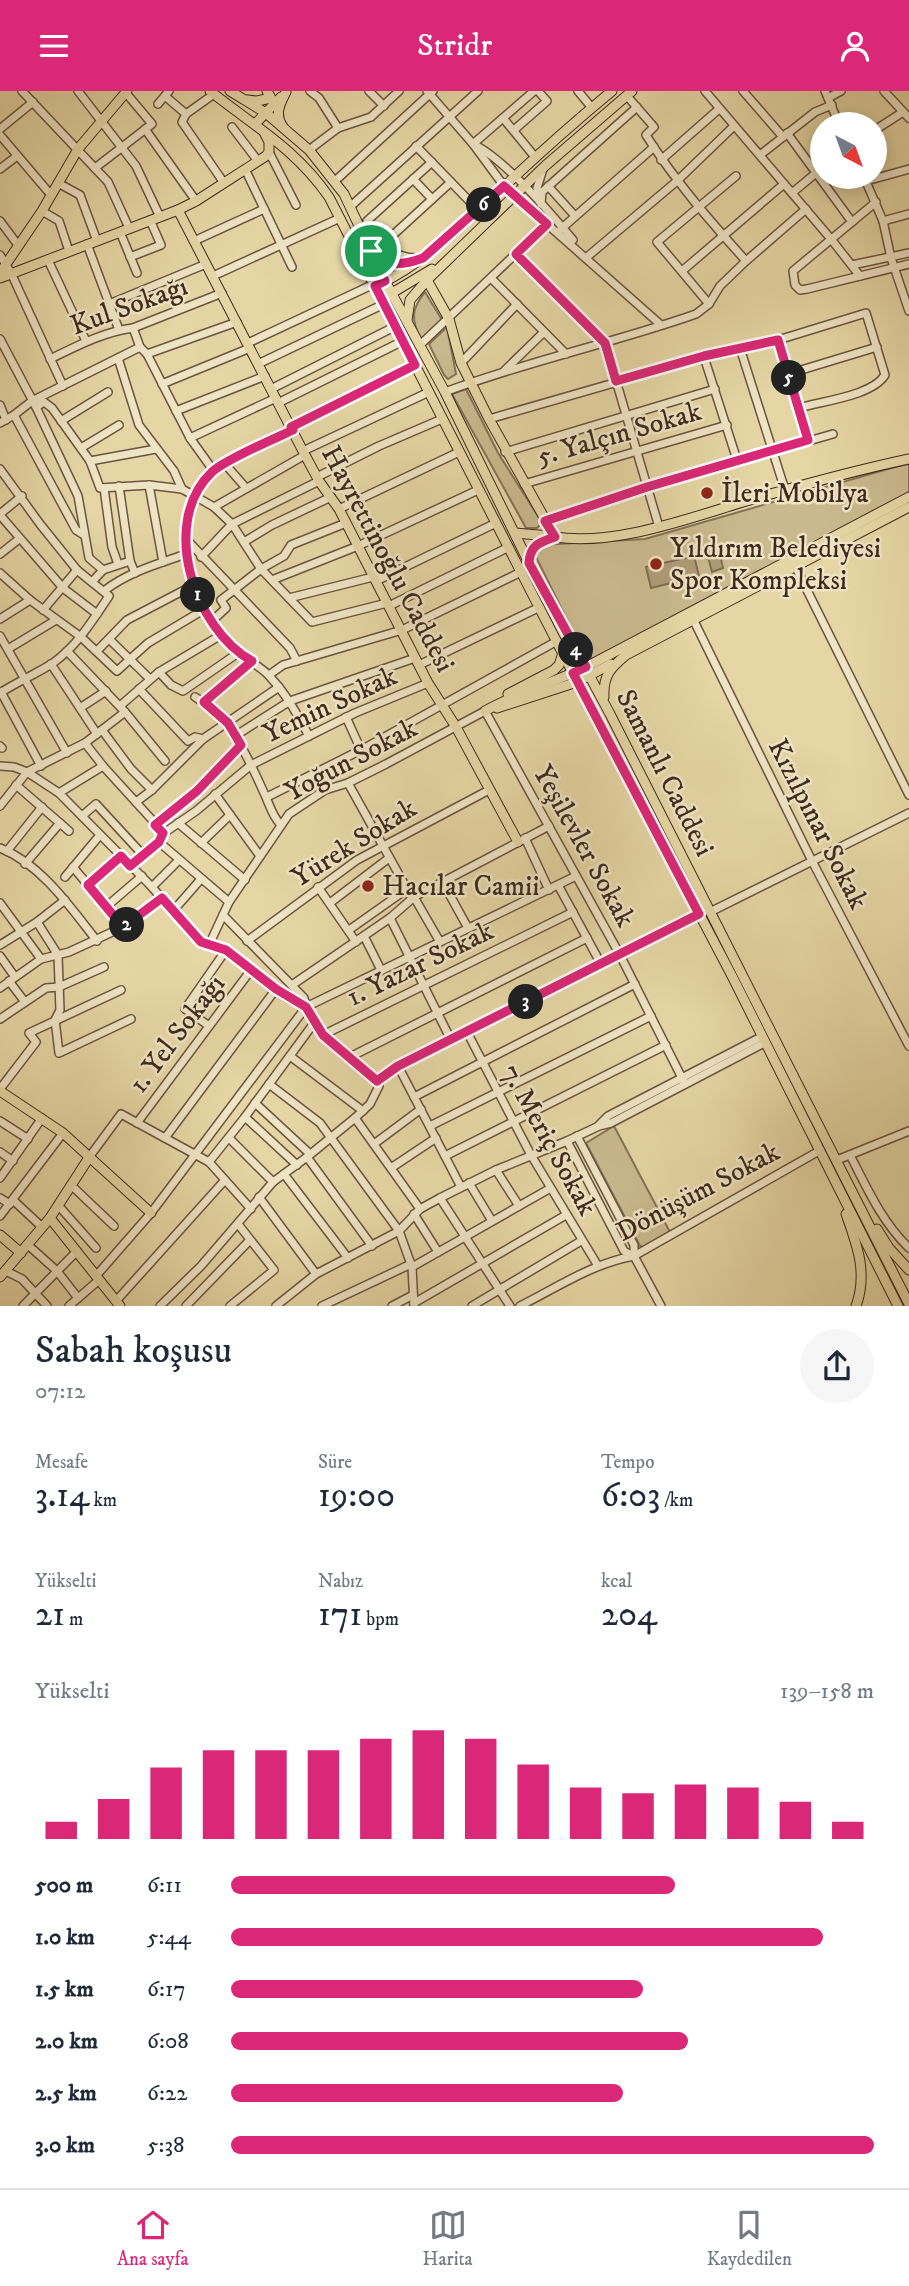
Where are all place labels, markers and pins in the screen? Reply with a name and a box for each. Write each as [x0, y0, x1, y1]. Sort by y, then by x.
pin: 6 [466, 187, 502, 223]
pin [341, 221, 401, 281]
pin: 5 [772, 361, 806, 395]
place label: İleri Mobilya [721, 476, 869, 511]
marker: İleri Mobilya [699, 485, 715, 501]
place label: Yıldırım Belediyesi Spor Kompleksi [670, 531, 881, 598]
marker: Yıldırım Belediyesi Spor Kompleksi [648, 556, 664, 572]
pin: 1 [180, 577, 216, 613]
pin: 4 [558, 633, 594, 667]
place label: Hacılar Camii [382, 869, 539, 904]
marker: Hacılar Camii [360, 878, 376, 894]
pin: 2 [110, 907, 144, 943]
pin: 3 [508, 985, 544, 1019]

